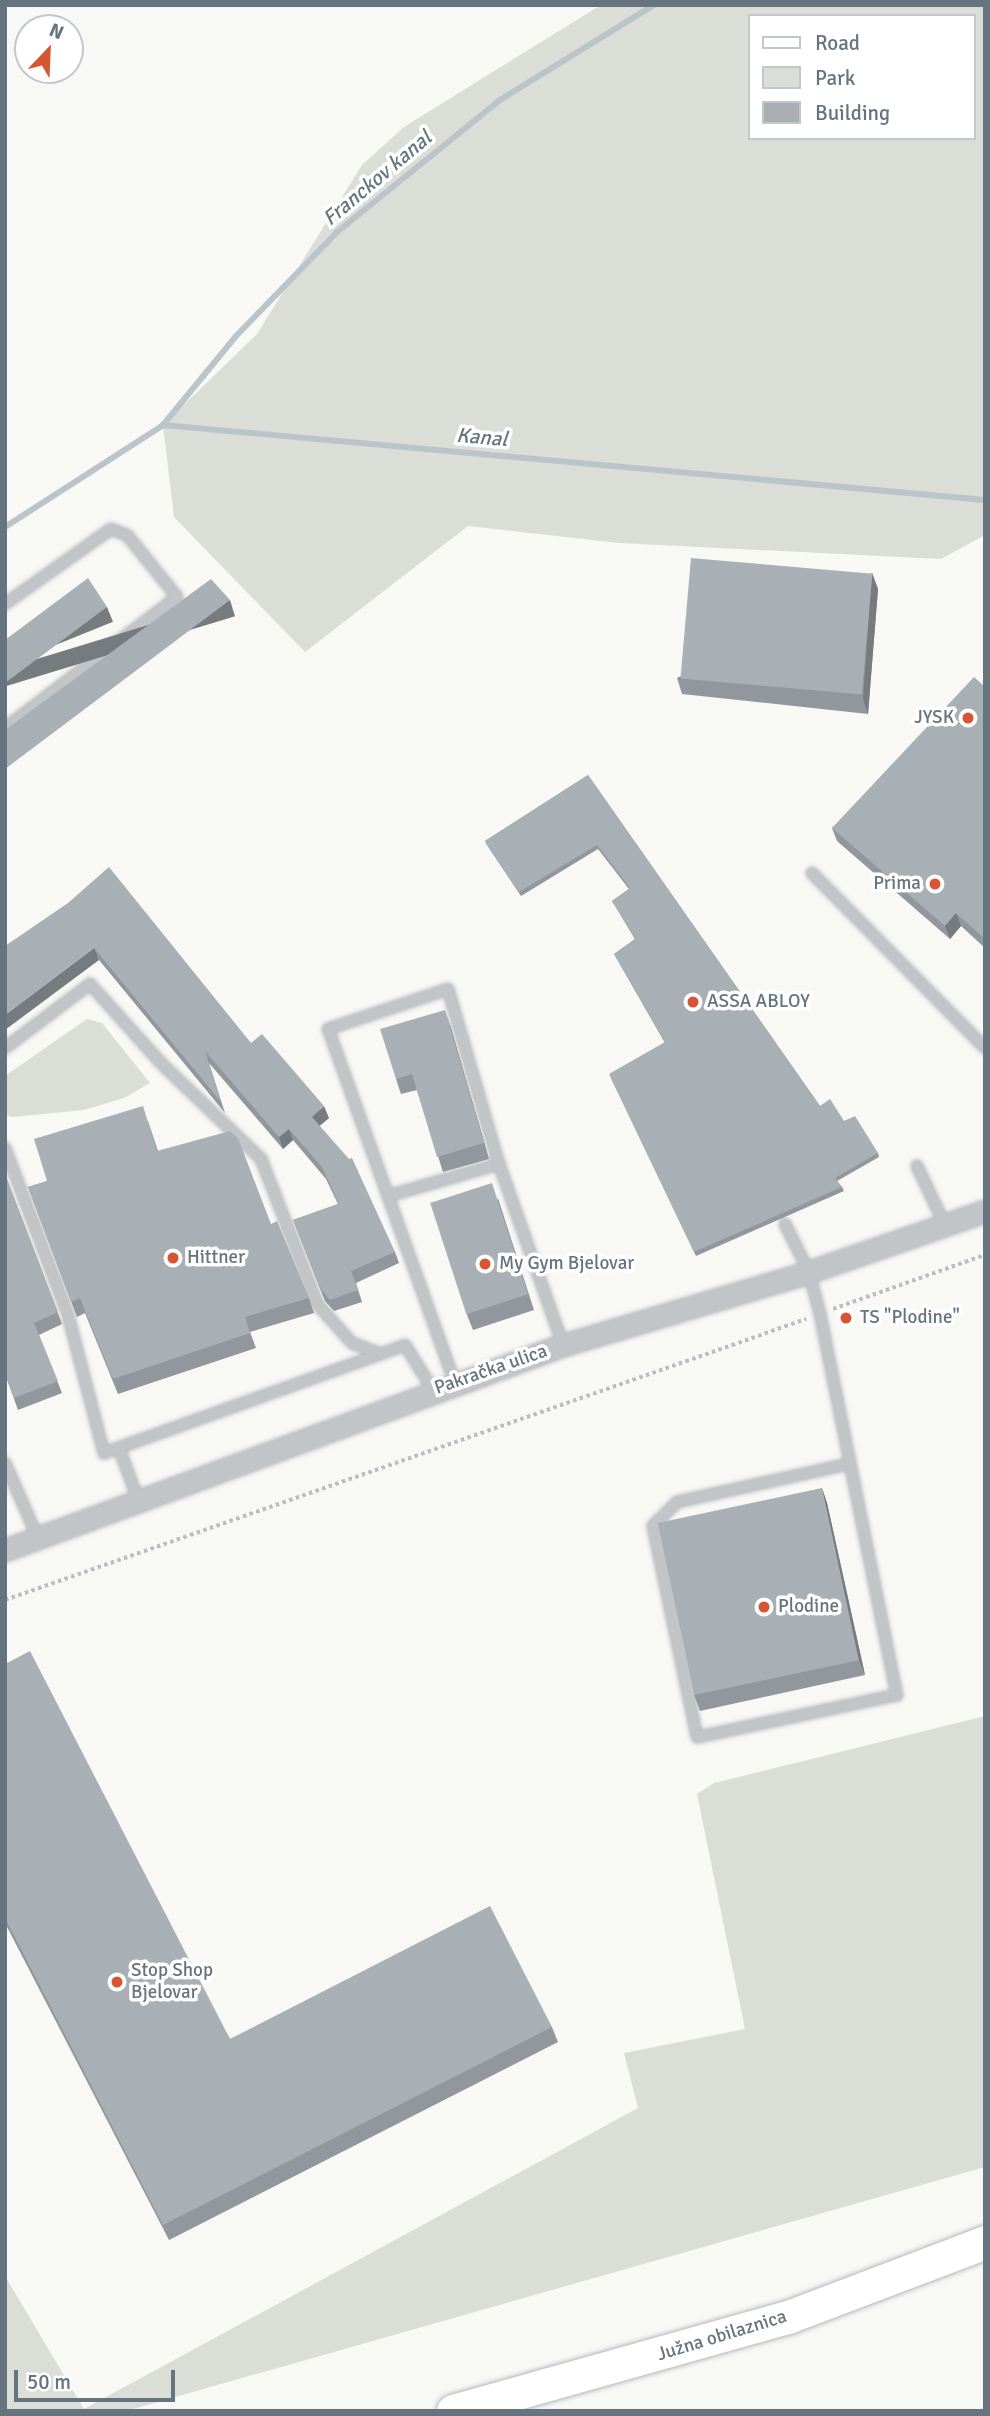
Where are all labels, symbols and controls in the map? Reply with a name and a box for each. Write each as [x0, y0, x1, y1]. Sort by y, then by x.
north arrow [14, 14, 84, 84]
legend [748, 14, 976, 140]
text: N [46, 18, 67, 45]
text: Road [815, 30, 860, 56]
text: Park [815, 65, 855, 91]
text: Building [815, 100, 890, 126]
water label: Franckov kanal [317, 125, 437, 231]
water label: Kanal [455, 422, 509, 452]
place label: JYSK [914, 707, 954, 729]
marker: JYSK [960, 710, 976, 726]
place label: Prima [873, 873, 921, 895]
marker: Prima [927, 876, 943, 892]
place label: ASSA ABLOY [707, 991, 810, 1013]
marker: ASSA ABLOY [685, 994, 701, 1010]
place label: Hittner [187, 1247, 245, 1269]
marker: Hittner [165, 1250, 181, 1266]
place label: My Gym Bjelovar [499, 1253, 634, 1275]
marker: My Gym Bjelovar [477, 1256, 493, 1272]
place label: TS "Plodine" [860, 1307, 960, 1329]
marker: TS "Plodine" [838, 1310, 854, 1326]
street label: Pakračka ulica [432, 1340, 550, 1400]
place label: Plodine [778, 1596, 839, 1618]
marker: Plodine [756, 1599, 772, 1615]
place label: Stop Shop Bjelovar [131, 1960, 213, 2004]
marker: Stop Shop Bjelovar [109, 1974, 125, 1990]
street label: Južna obilaznica [654, 2305, 790, 2367]
scale bar [18, 2356, 178, 2400]
text: 50 m [27, 2369, 71, 2395]

